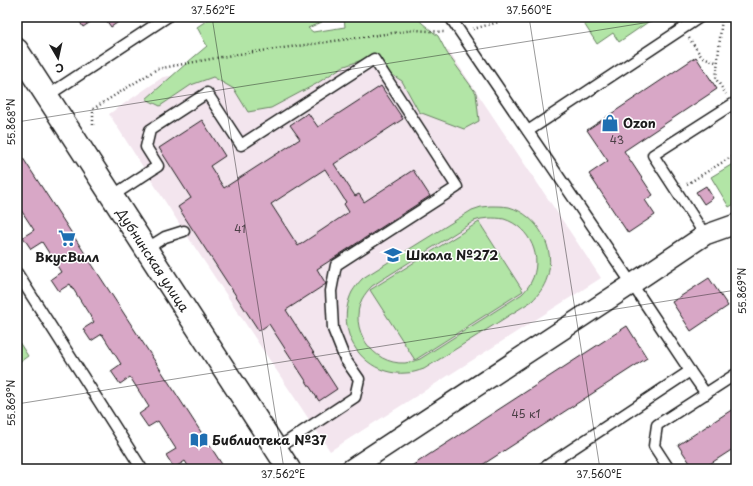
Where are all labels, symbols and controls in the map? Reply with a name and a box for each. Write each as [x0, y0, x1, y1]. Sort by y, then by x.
text: 37.562°E [191, 2, 235, 17]
text: 37.560°E [506, 2, 552, 17]
north arrow [38, 38, 78, 78]
text: С [54, 59, 65, 77]
text: 55.868°N [3, 98, 18, 146]
shop icon: Ozon [600, 113, 620, 133]
place label: Ozon [623, 113, 656, 132]
house number: 43 [610, 131, 624, 148]
street label: Дубнинская улица [112, 203, 195, 316]
house number: 41 [234, 220, 246, 237]
supermarket icon: ВкусВилл [57, 228, 77, 248]
school or university icon: Школа №272 [383, 245, 403, 265]
place label: Школа №272 [406, 245, 498, 264]
place label: ВкусВилл [35, 247, 99, 266]
text: 55.869°N [734, 268, 749, 314]
text: 55.869°N [3, 380, 18, 426]
house number: 45 к1 [512, 405, 541, 422]
library icon: Библиотека №37 [189, 430, 209, 450]
place label: Библиотека №37 [212, 430, 327, 449]
text: 37.562°E [261, 466, 305, 481]
text: 37.560°E [576, 466, 622, 481]

